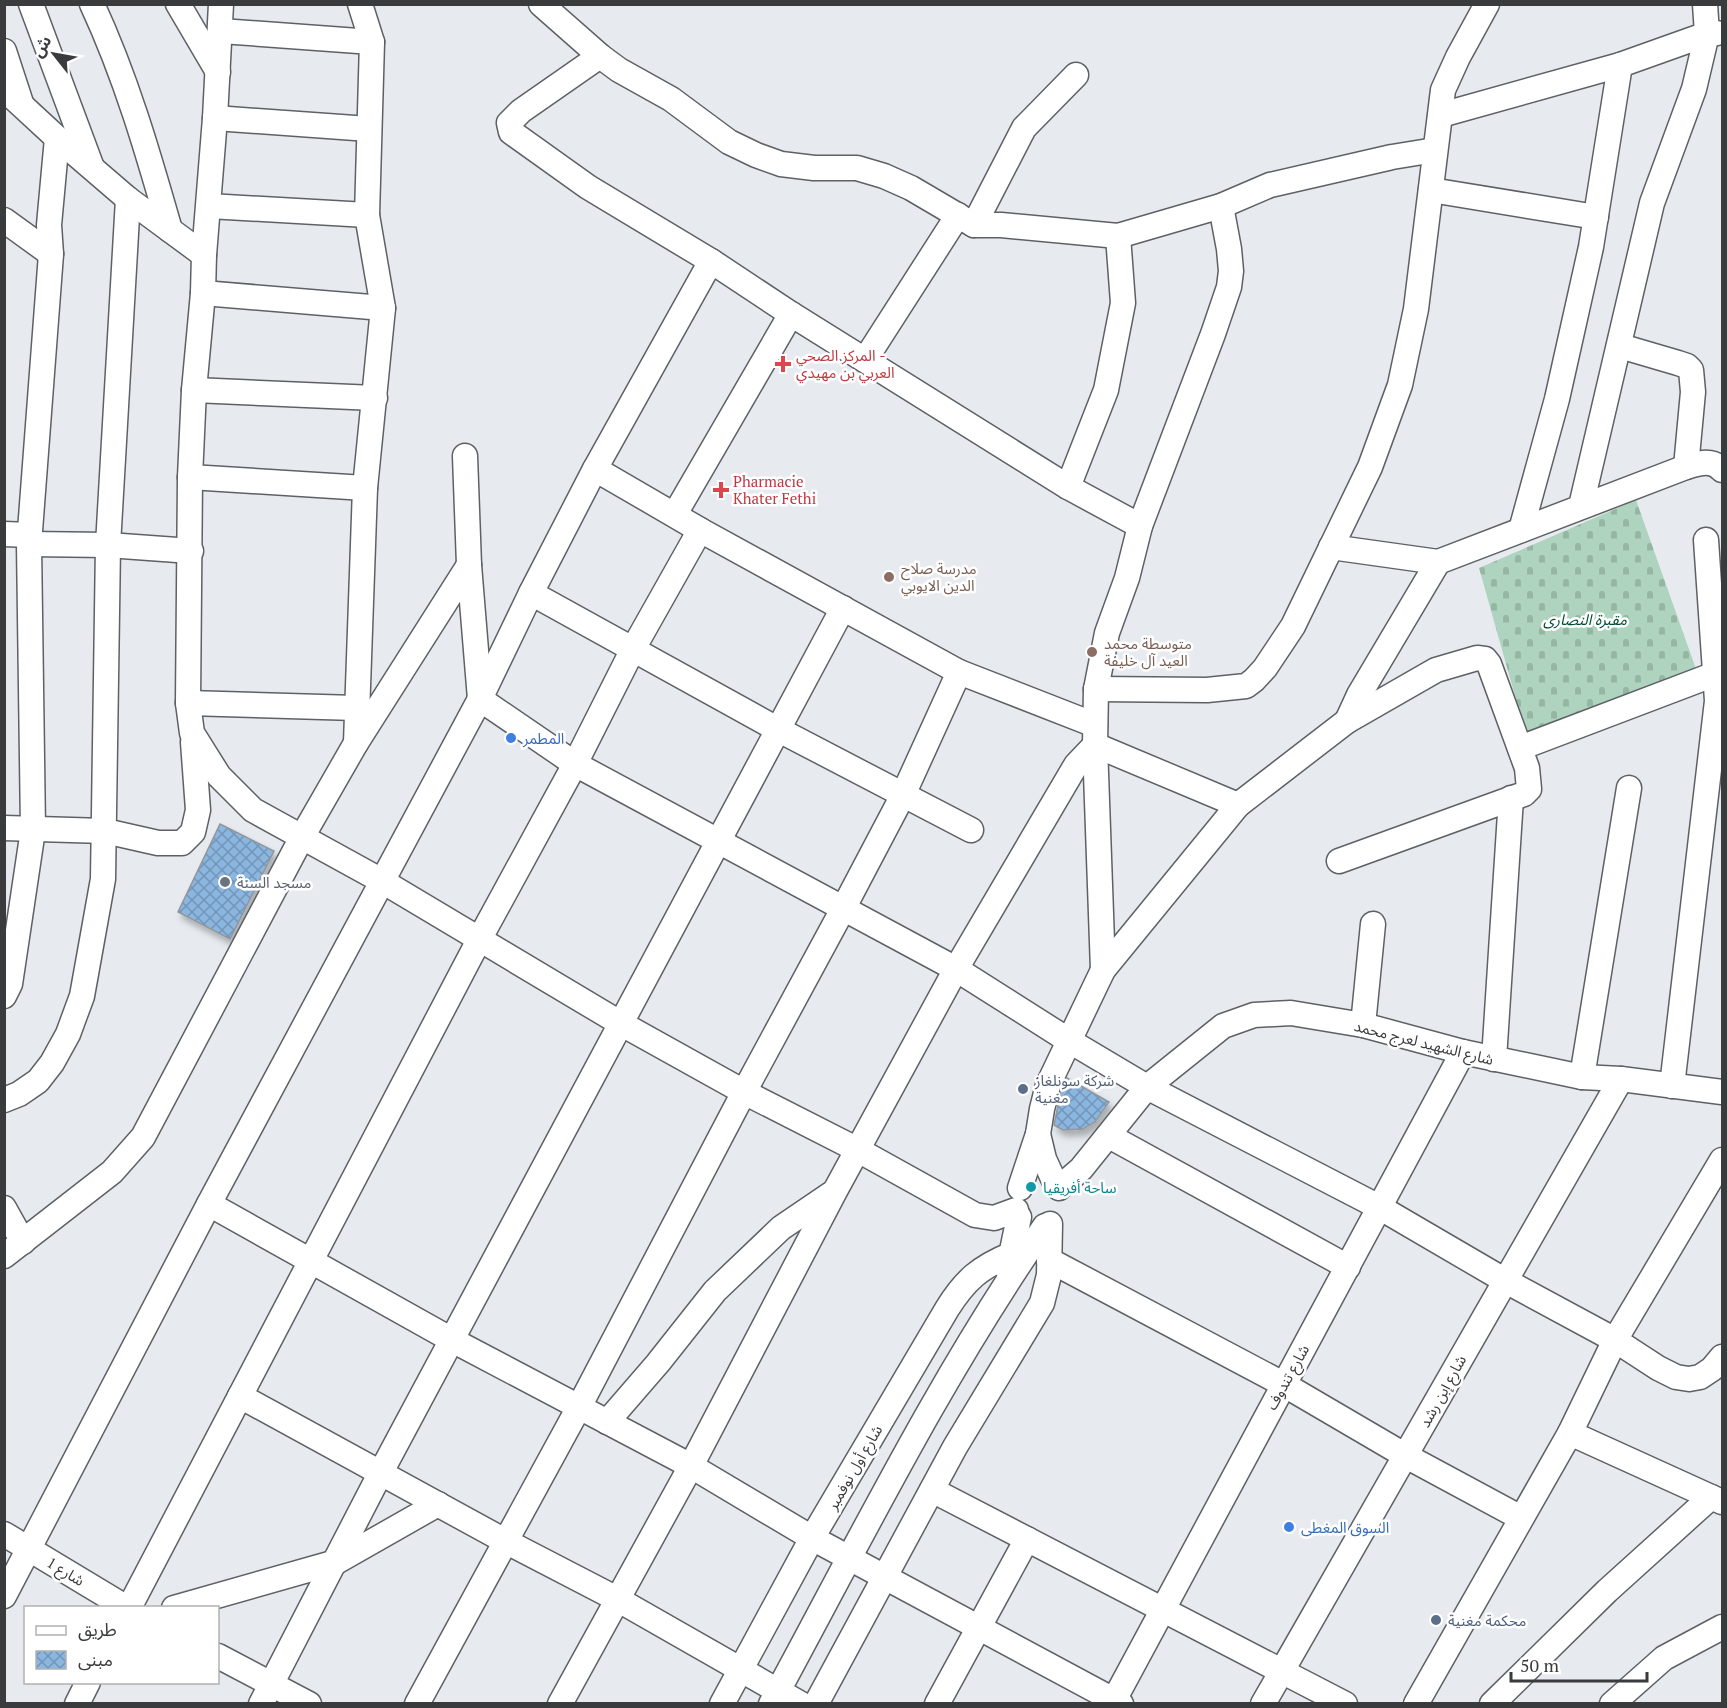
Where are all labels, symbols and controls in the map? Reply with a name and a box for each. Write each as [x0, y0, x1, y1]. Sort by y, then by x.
north arrow [24, 24, 84, 84]
text: ش [26, 31, 56, 61]
place label: المركز الصحي - العربي بن مهيدي [796, 345, 895, 384]
marker: المركز الصحي - العربي بن مهيدي [774, 355, 792, 373]
place label: Pharmacie Khater Fethi [733, 471, 816, 508]
marker: Pharmacie Khater Fethi [714, 483, 728, 497]
place label: مدرسة صلاح الدين الايوبي [901, 558, 977, 597]
marker: مدرسة صلاح الدين الايوبي [882, 570, 896, 584]
park label: مقبرة النصارى [1543, 609, 1627, 629]
place label: متوسطة محمد العيد آل خليفة [1104, 633, 1192, 670]
marker: متوسطة محمد العيد آل خليفة [1085, 645, 1099, 659]
place label: المطمر [522, 728, 564, 748]
marker: المطمر [504, 731, 518, 745]
place label: مسجد السنة [237, 872, 311, 892]
marker: مسجد السنة [218, 875, 232, 889]
street label: شارع الشهيد لعرج محمد [1352, 1015, 1496, 1072]
place label: شركة سونلغاز مغنية [1034, 1070, 1115, 1107]
marker: شركة سونلغاز مغنية [1016, 1082, 1030, 1096]
place label: ساحة أفريقيا [1043, 1177, 1117, 1197]
marker: ساحة أفريقيا [1024, 1180, 1038, 1194]
street label: شارع تندوف [1261, 1340, 1316, 1415]
street label: شارع إبن رشد [1414, 1351, 1473, 1432]
street label: شارع أول نوفمبر [821, 1421, 889, 1515]
place label: السوق المغطى [1301, 1517, 1389, 1537]
marker: السوق المغطى [1282, 1520, 1296, 1534]
street label: شارع 1 [42, 1552, 89, 1593]
legend [24, 1606, 219, 1684]
place label: محكمة مغنية [1448, 1610, 1526, 1630]
marker: محكمة مغنية [1429, 1613, 1443, 1627]
text: طريق [78, 1617, 117, 1641]
scale bar [1511, 1645, 1648, 1683]
text: مبنى [78, 1647, 113, 1671]
text: 50 m [1520, 1653, 1560, 1677]

